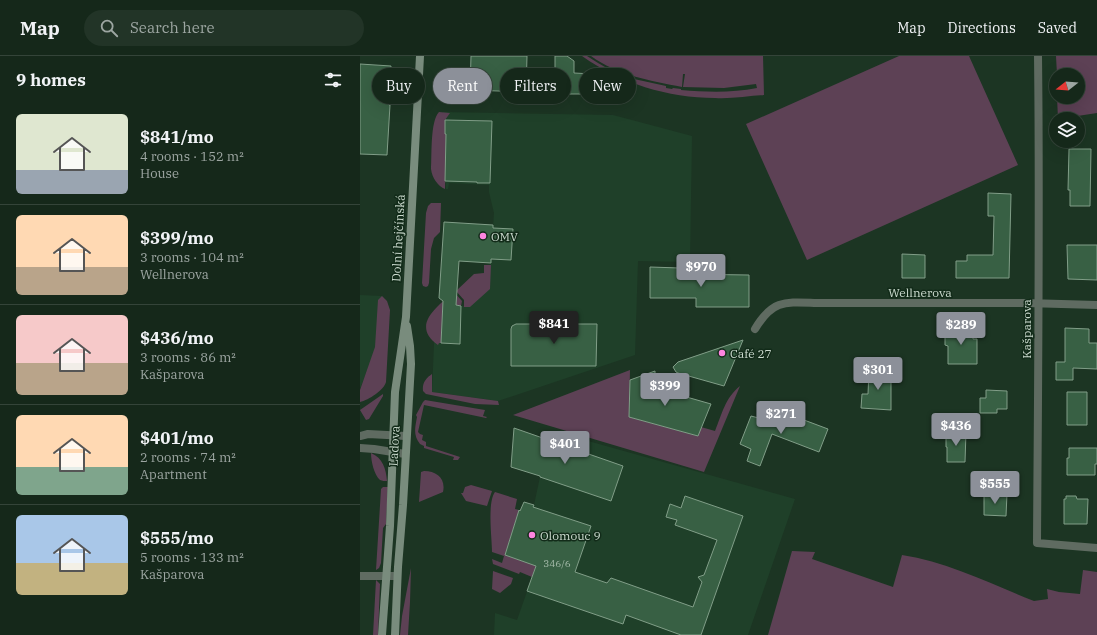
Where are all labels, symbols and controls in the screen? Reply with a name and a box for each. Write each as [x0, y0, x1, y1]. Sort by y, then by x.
search box [84, 10, 364, 46]
text: Map [20, 16, 60, 40]
icon: search [98, 17, 120, 39]
text: Search here [130, 18, 214, 37]
text: Map [897, 19, 926, 37]
text: Directions [948, 19, 1016, 37]
text: Saved [1038, 19, 1077, 37]
chip: Buy [372, 68, 425, 104]
chip: Rent [433, 68, 492, 104]
chip: Filters [500, 68, 571, 104]
chip: New [579, 68, 636, 104]
north arrow [1049, 68, 1085, 104]
map controls [1049, 68, 1085, 148]
text: 9 homes [16, 69, 86, 91]
icon: filters [322, 69, 344, 91]
button: layers [1049, 112, 1085, 148]
text: $841/mo [140, 126, 214, 148]
icon: home [48, 130, 96, 178]
text: 4 rooms · 152 m² [140, 148, 244, 165]
text: House [140, 165, 179, 182]
street label: Dolní hejčínská [388, 193, 408, 282]
text: $399/mo [140, 227, 214, 249]
place label: OMV [491, 229, 518, 244]
icon: home [48, 231, 96, 279]
marker: OMV [478, 231, 488, 241]
text: 3 rooms · 104 m² [140, 249, 244, 266]
pin: $970 [677, 254, 725, 288]
text: $970 [685, 258, 717, 275]
text: Wellnerova [140, 266, 209, 283]
street label: Wellnerova [888, 285, 952, 300]
street label: Kašparova [1019, 299, 1034, 359]
pin: $841 [530, 311, 578, 345]
pin: $289 [937, 312, 985, 346]
text: $841 [538, 315, 570, 332]
text: $289 [945, 316, 977, 333]
text: $436/mo [140, 327, 214, 349]
icon: home [48, 331, 96, 379]
place label: Café 27 [730, 346, 772, 361]
marker: Café 27 [717, 348, 727, 358]
text: 3 rooms · 86 m² [140, 349, 236, 366]
pin: $301 [854, 357, 902, 391]
text: $301 [862, 361, 894, 378]
text: Kašparova [140, 366, 204, 383]
pin: $399 [641, 373, 689, 407]
text: $399 [649, 377, 681, 394]
pin: $271 [757, 401, 805, 435]
text: $271 [765, 405, 797, 422]
pin: $436 [932, 413, 980, 447]
text: $436 [940, 417, 972, 434]
street label: Ladova [385, 425, 403, 467]
text: $401/mo [140, 427, 214, 449]
icon: home [48, 431, 96, 479]
pin: $401 [541, 431, 589, 465]
text: $401 [549, 435, 581, 452]
text: 2 rooms · 74 m² [140, 449, 236, 466]
text: Apartment [140, 466, 207, 483]
pin: $555 [971, 471, 1019, 505]
text: $555 [979, 475, 1011, 492]
text: $555/mo [140, 527, 214, 549]
place label: Olomouc 9 [540, 528, 601, 543]
marker: Olomouc 9 [527, 530, 537, 540]
icon: home [48, 531, 96, 579]
text: 5 rooms · 133 m² [140, 549, 244, 566]
house number: 346/6 [543, 557, 571, 570]
text: Kašparova [140, 566, 204, 583]

